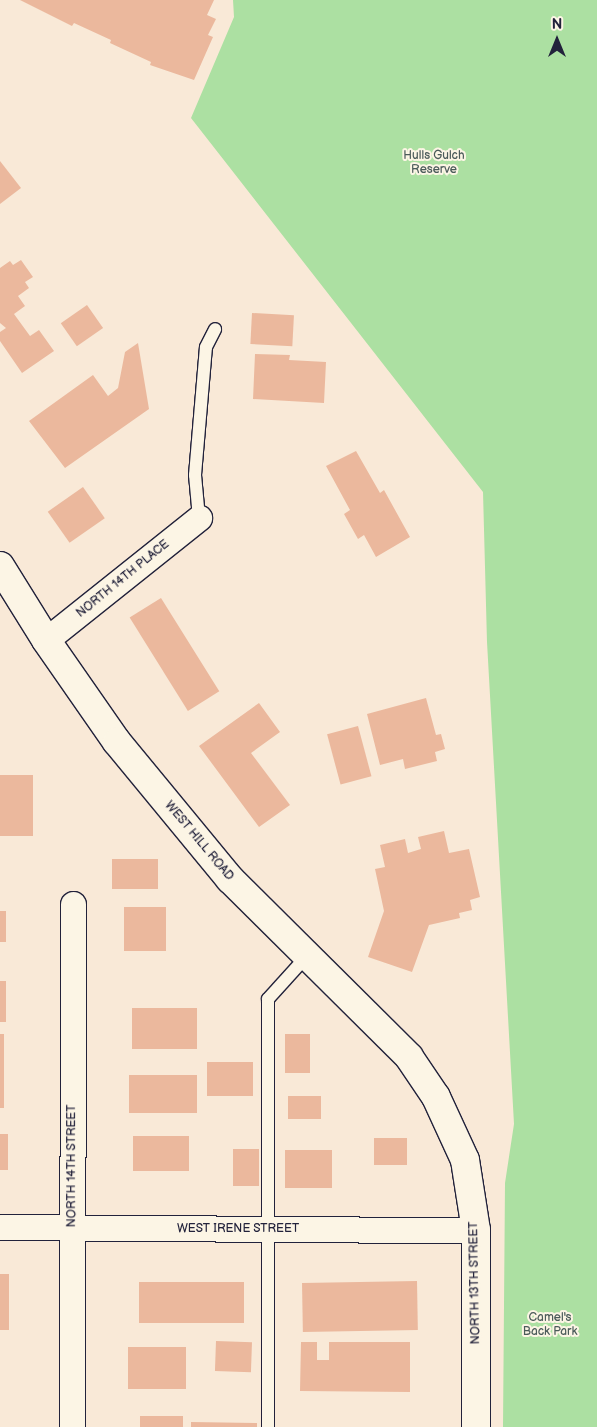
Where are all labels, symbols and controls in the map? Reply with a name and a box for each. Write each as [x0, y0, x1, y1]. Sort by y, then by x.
north arrow [532, 15, 582, 65]
text: N [552, 16, 562, 33]
park label: Hulls Gulch Reserve [403, 149, 465, 177]
street label: NORTH 14TH PLACE [74, 537, 172, 621]
street label: WEST HILL ROAD [162, 798, 236, 884]
street label: NORTH 14TH STREET [65, 1105, 79, 1227]
street label: NORTH 13TH STREET [467, 1221, 483, 1345]
street label: WEST IRENE STREET [177, 1222, 299, 1236]
park label: Camel's Back Park [523, 1311, 577, 1339]

